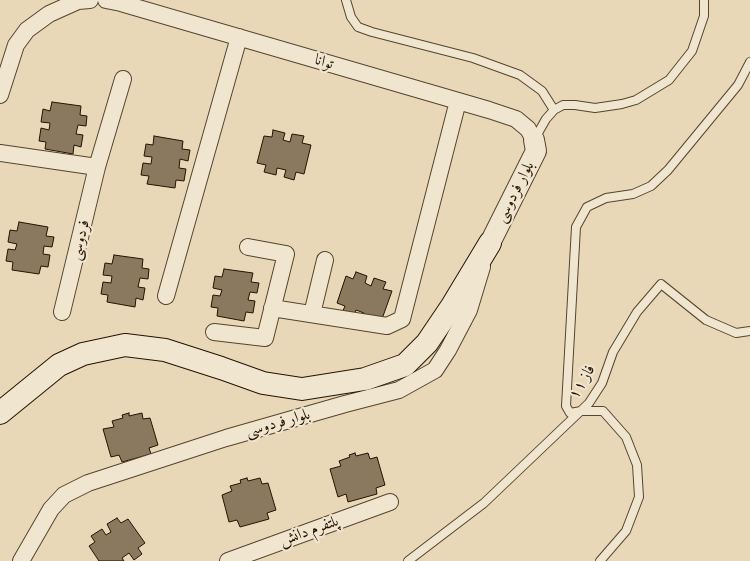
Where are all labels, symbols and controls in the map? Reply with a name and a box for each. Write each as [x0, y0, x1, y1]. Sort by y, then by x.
street label: توانا [312, 50, 336, 74]
street label: بلوار فردوسی [491, 158, 539, 226]
street label: فردوسی [66, 218, 94, 262]
street label: فاز ۱۱ [564, 361, 600, 403]
street label: بلوار فردوسی [244, 405, 312, 441]
street label: پلتفرم دانش [277, 511, 341, 551]

